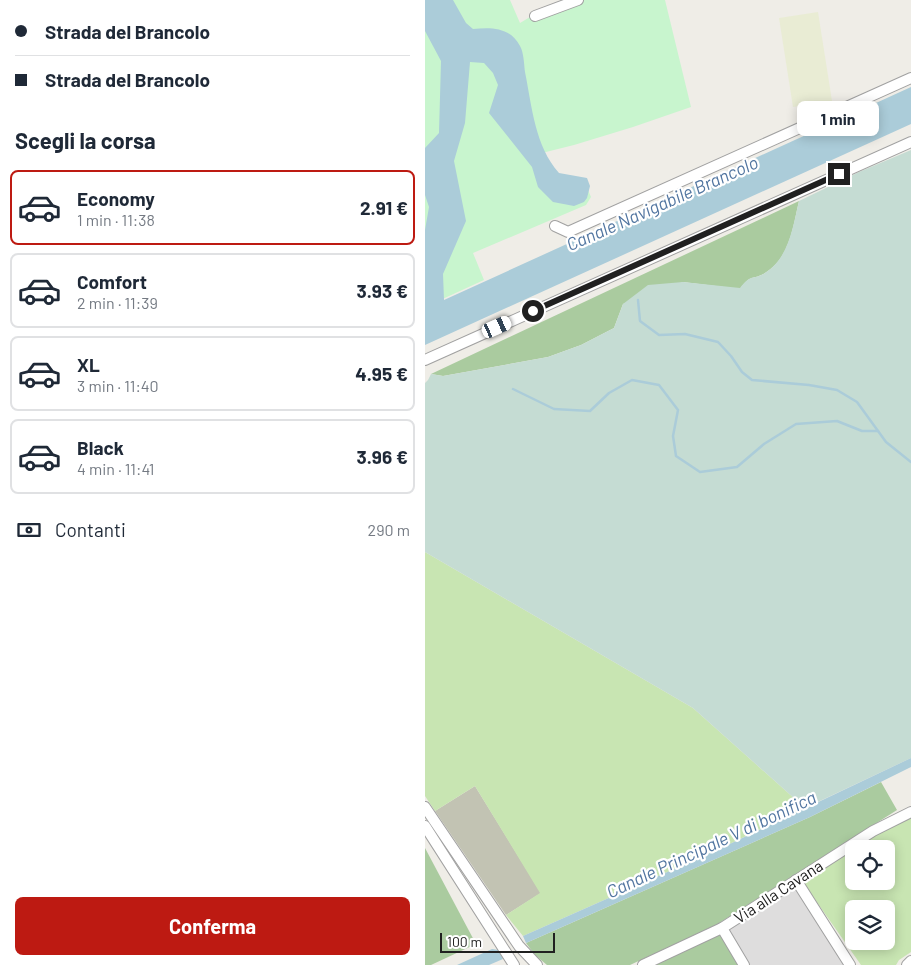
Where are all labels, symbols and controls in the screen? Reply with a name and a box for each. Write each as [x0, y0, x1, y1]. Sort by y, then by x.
text: Strada del Brancolo [45, 20, 210, 43]
text: Strada del Brancolo [45, 68, 210, 91]
callout: 1 min [798, 101, 880, 136]
text: 1 min [820, 109, 856, 128]
text: Scegli la corsa [15, 127, 156, 153]
water label: Canale Navigabile Brancolo [563, 151, 761, 255]
route end [828, 163, 850, 185]
icon: car [17, 185, 62, 230]
text: Economy [77, 187, 155, 210]
text: 2.91 € [360, 196, 408, 219]
text: 1 min · 11:38 [77, 210, 155, 229]
icon: car [17, 268, 62, 313]
text: Comfort [77, 270, 147, 293]
text: 3.93 € [356, 279, 408, 302]
text: 2 min · 11:39 [77, 293, 158, 312]
route start [522, 300, 544, 322]
car [480, 314, 513, 340]
icon: car [17, 351, 62, 396]
text: XL [77, 353, 100, 376]
text: 4.95 € [355, 362, 408, 385]
text: 3 min · 11:40 [77, 376, 159, 395]
icon: car [17, 434, 62, 479]
text: Black [77, 436, 124, 459]
text: 3.96 € [356, 445, 408, 468]
text: 4 min · 11:41 [77, 459, 154, 478]
icon: cash [15, 516, 43, 544]
text: Contanti [55, 518, 126, 541]
text: 290 m [368, 520, 410, 539]
water label: Canale Principale V di bonifica [603, 786, 819, 902]
map controls [845, 840, 895, 950]
button: locate [845, 840, 895, 890]
street label: Via alla Cavana [730, 855, 826, 927]
button: Conferma [15, 897, 410, 955]
button: layers [845, 900, 895, 950]
scale bar [440, 930, 555, 953]
text: 100 m [447, 933, 482, 950]

